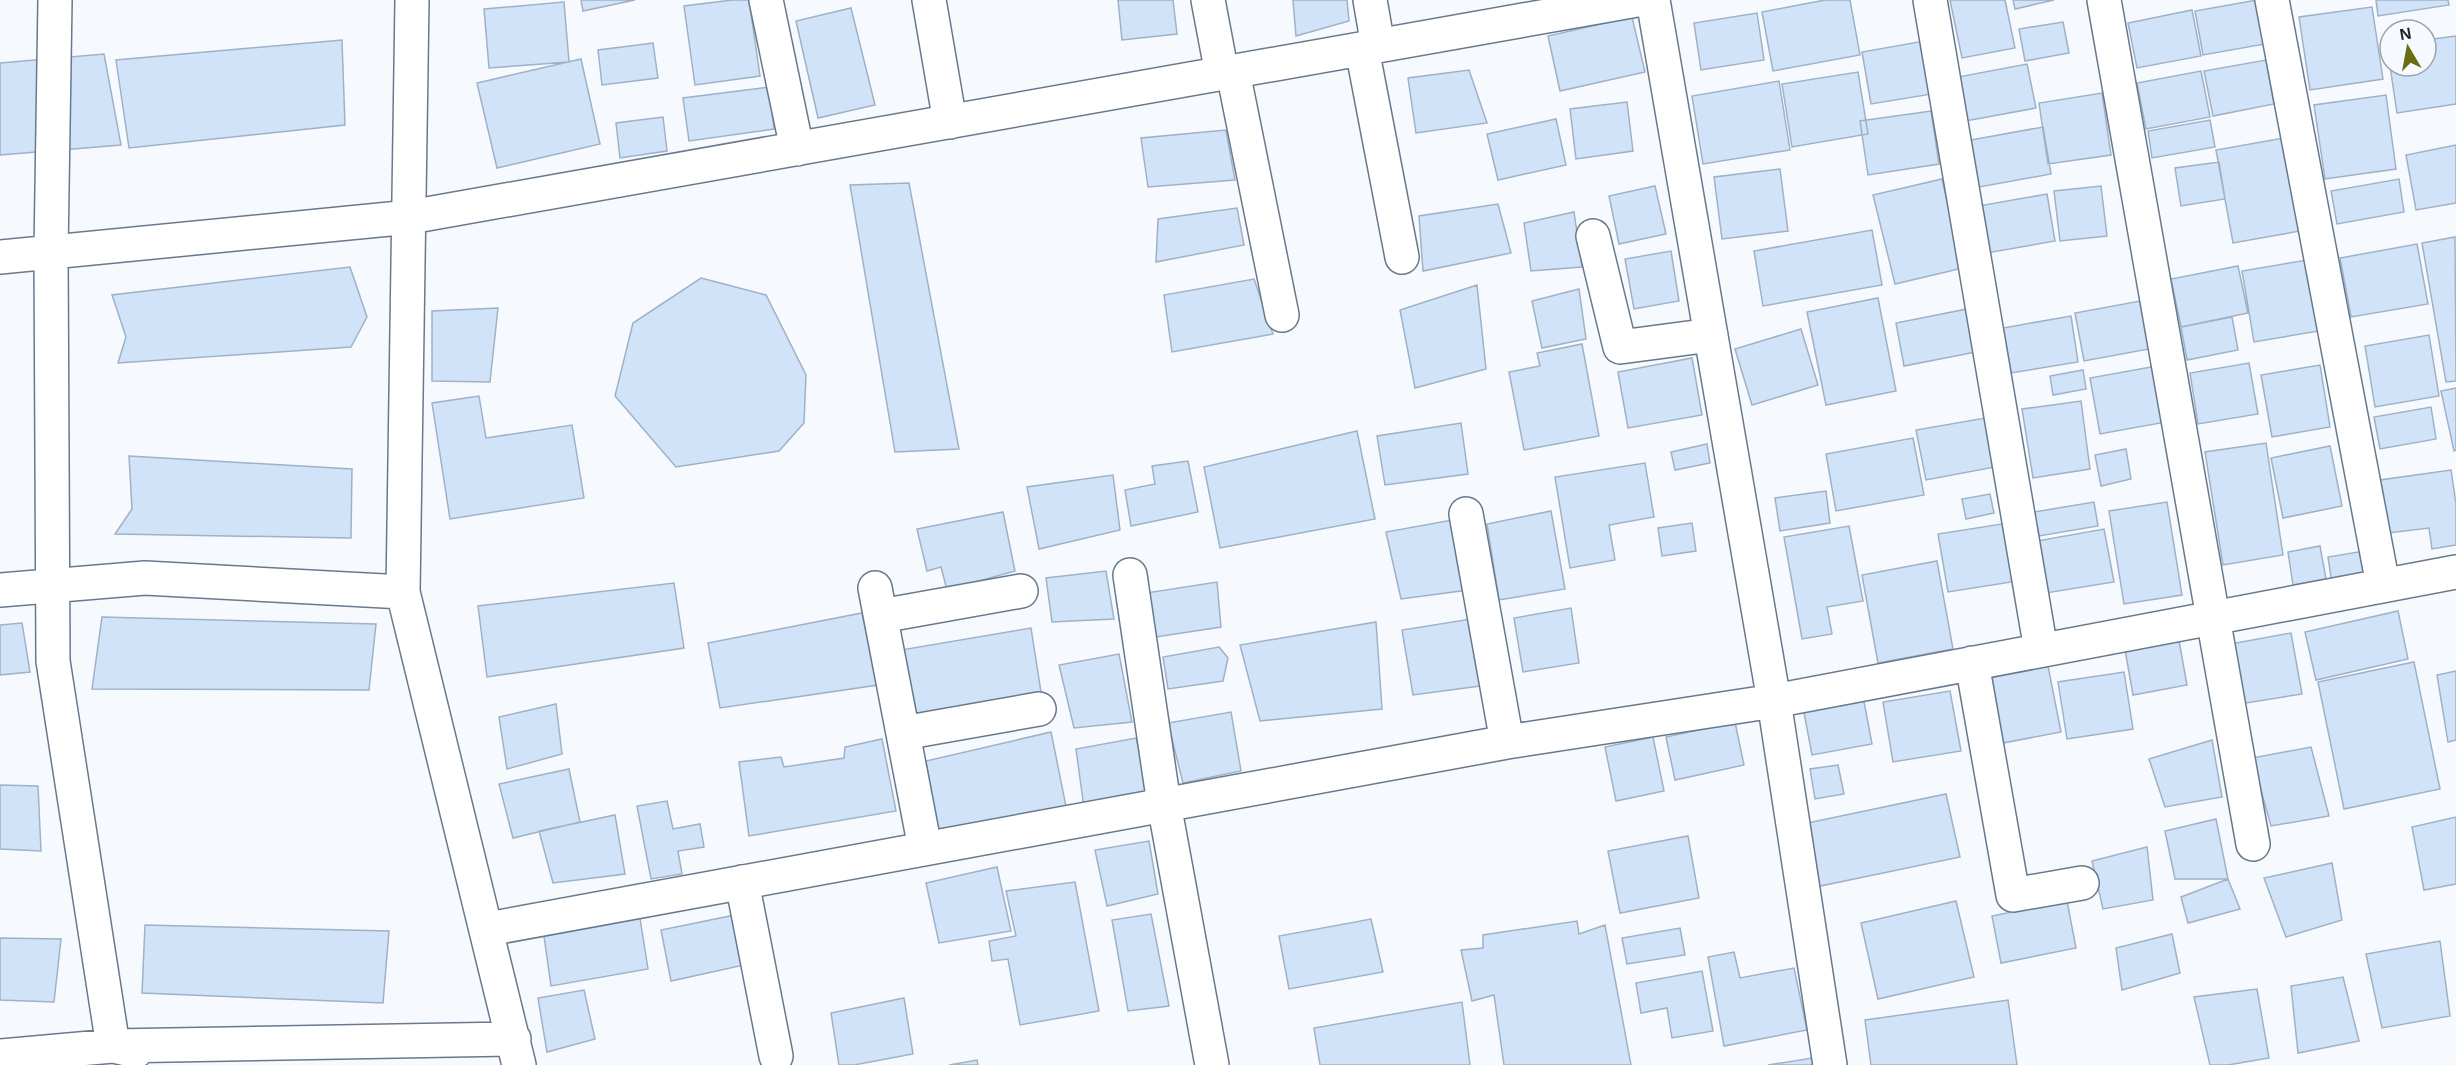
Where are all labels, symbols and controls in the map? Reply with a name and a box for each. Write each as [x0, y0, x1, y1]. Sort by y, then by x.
north arrow [2378, 18, 2438, 78]
text: N [2398, 24, 2413, 43]

